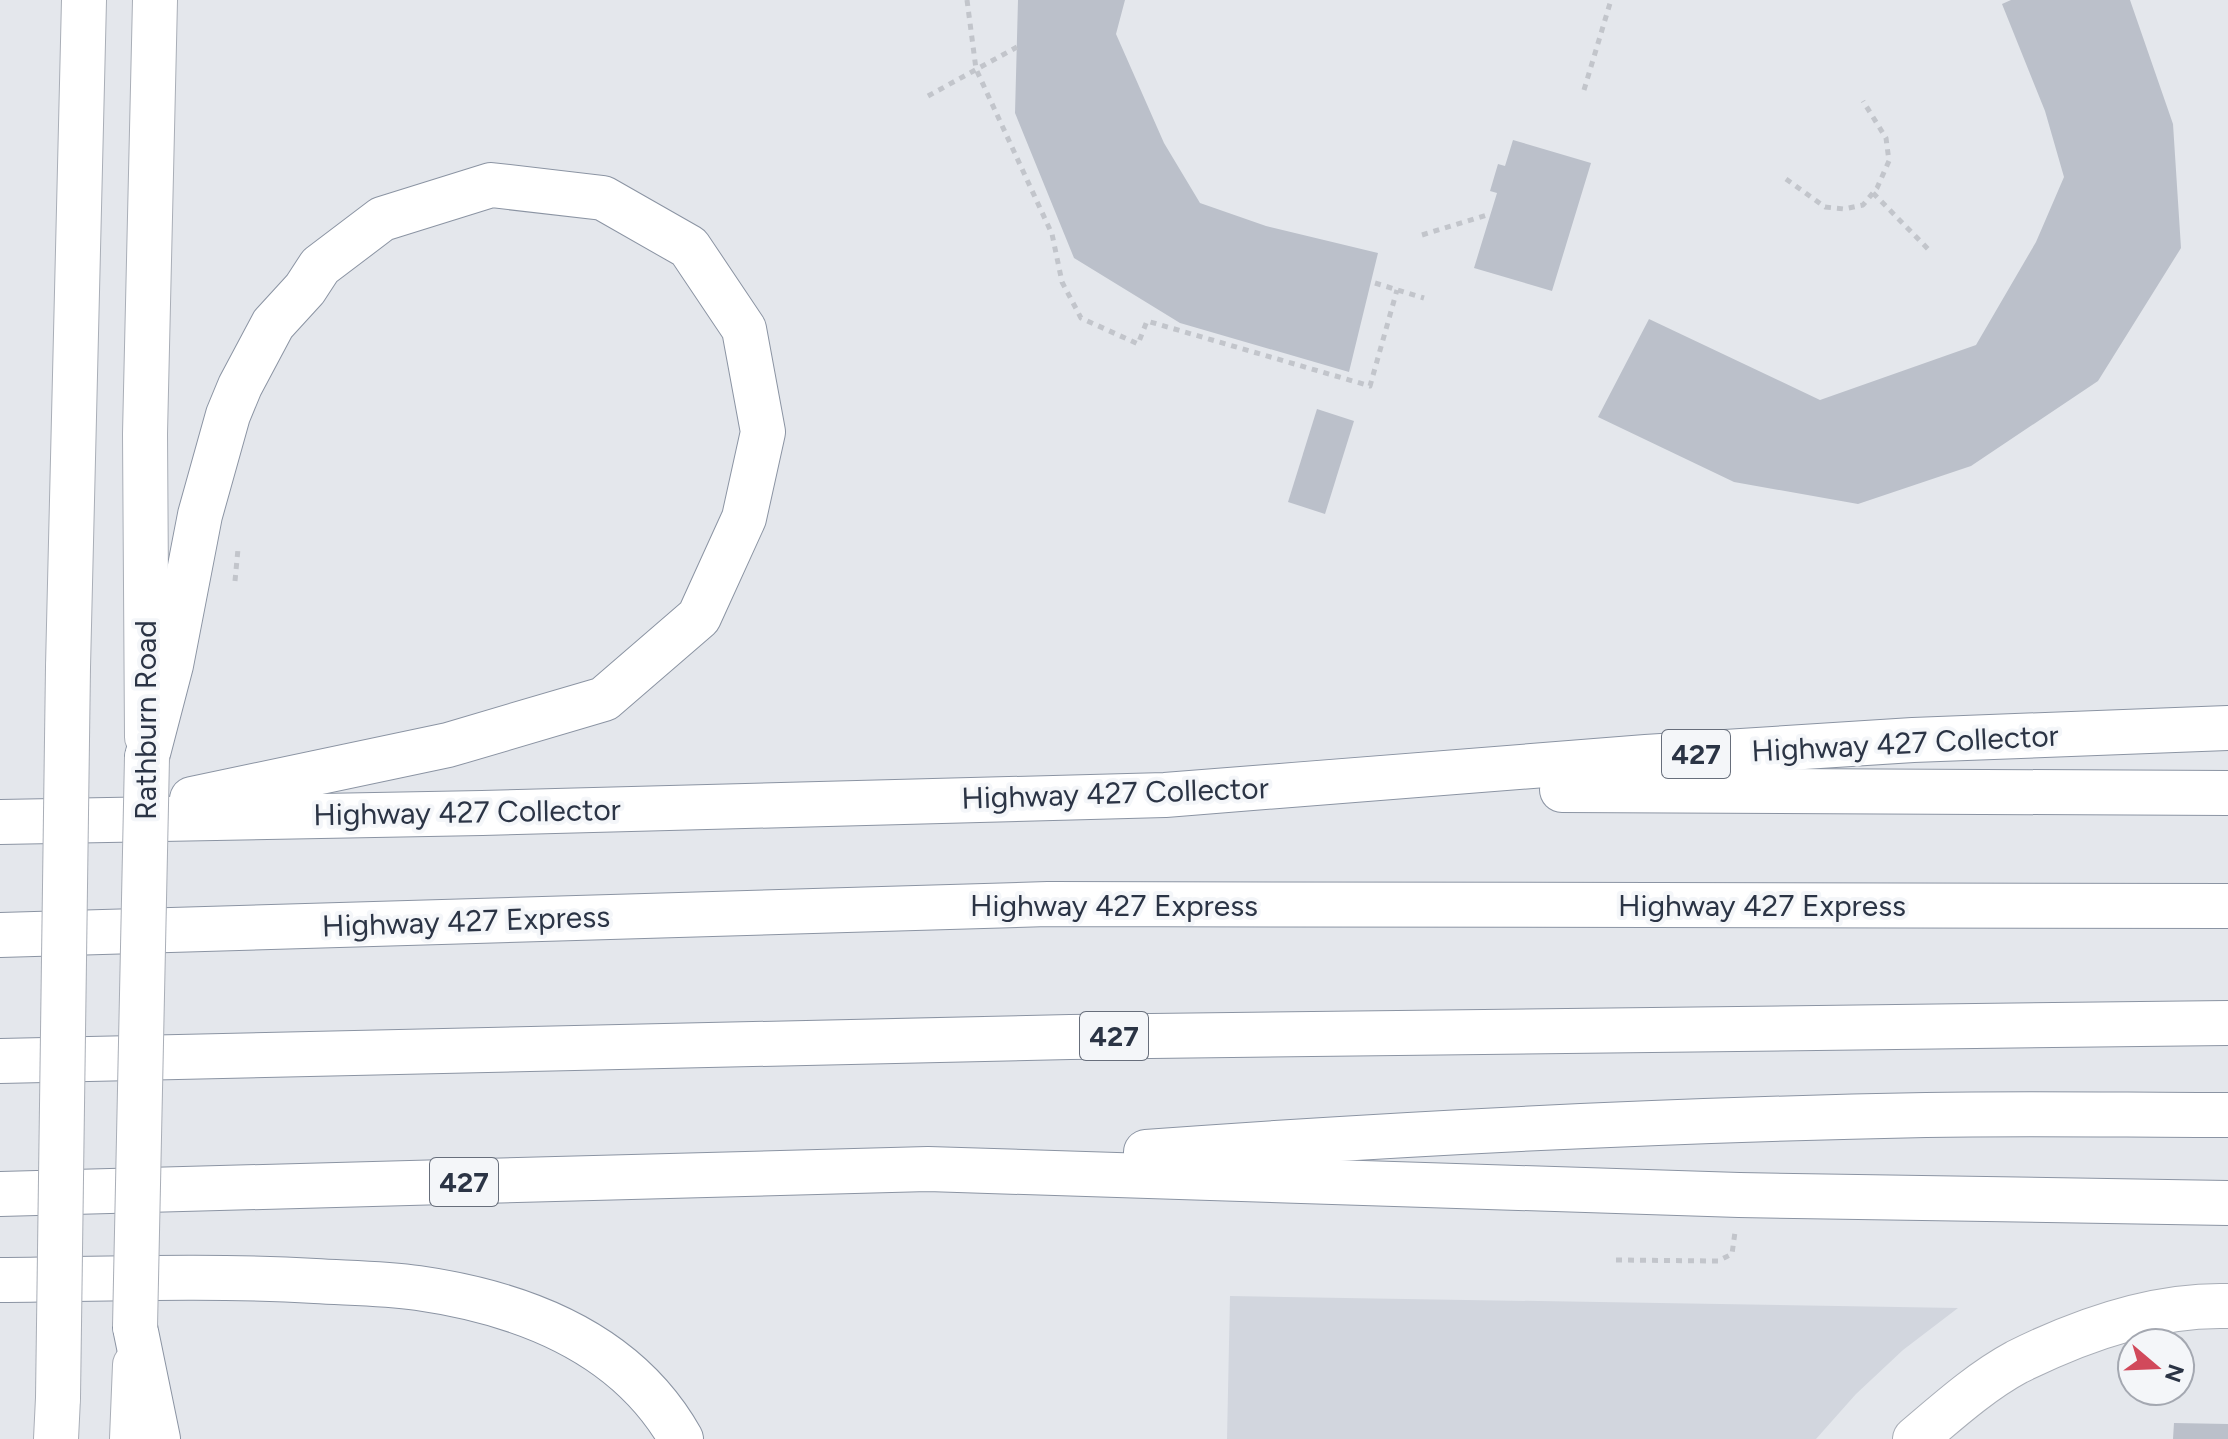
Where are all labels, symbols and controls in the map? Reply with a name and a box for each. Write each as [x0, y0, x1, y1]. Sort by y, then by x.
street label: Rathburn Road [127, 620, 164, 820]
street label: Highway 427 Collector [1750, 716, 2060, 770]
road number: 427 [1662, 730, 1730, 778]
street label: Highway 427 Collector [961, 769, 1269, 817]
street label: Highway 427 Collector [313, 791, 621, 833]
street label: Highway 427 Express [970, 887, 1258, 924]
street label: Highway 427 Express [1618, 887, 1906, 924]
street label: Highway 427 Express [321, 897, 611, 945]
road number: 427 [1080, 1012, 1148, 1060]
road number: 427 [430, 1158, 498, 1206]
north arrow [2116, 1327, 2196, 1407]
text: N [2159, 1361, 2190, 1386]

